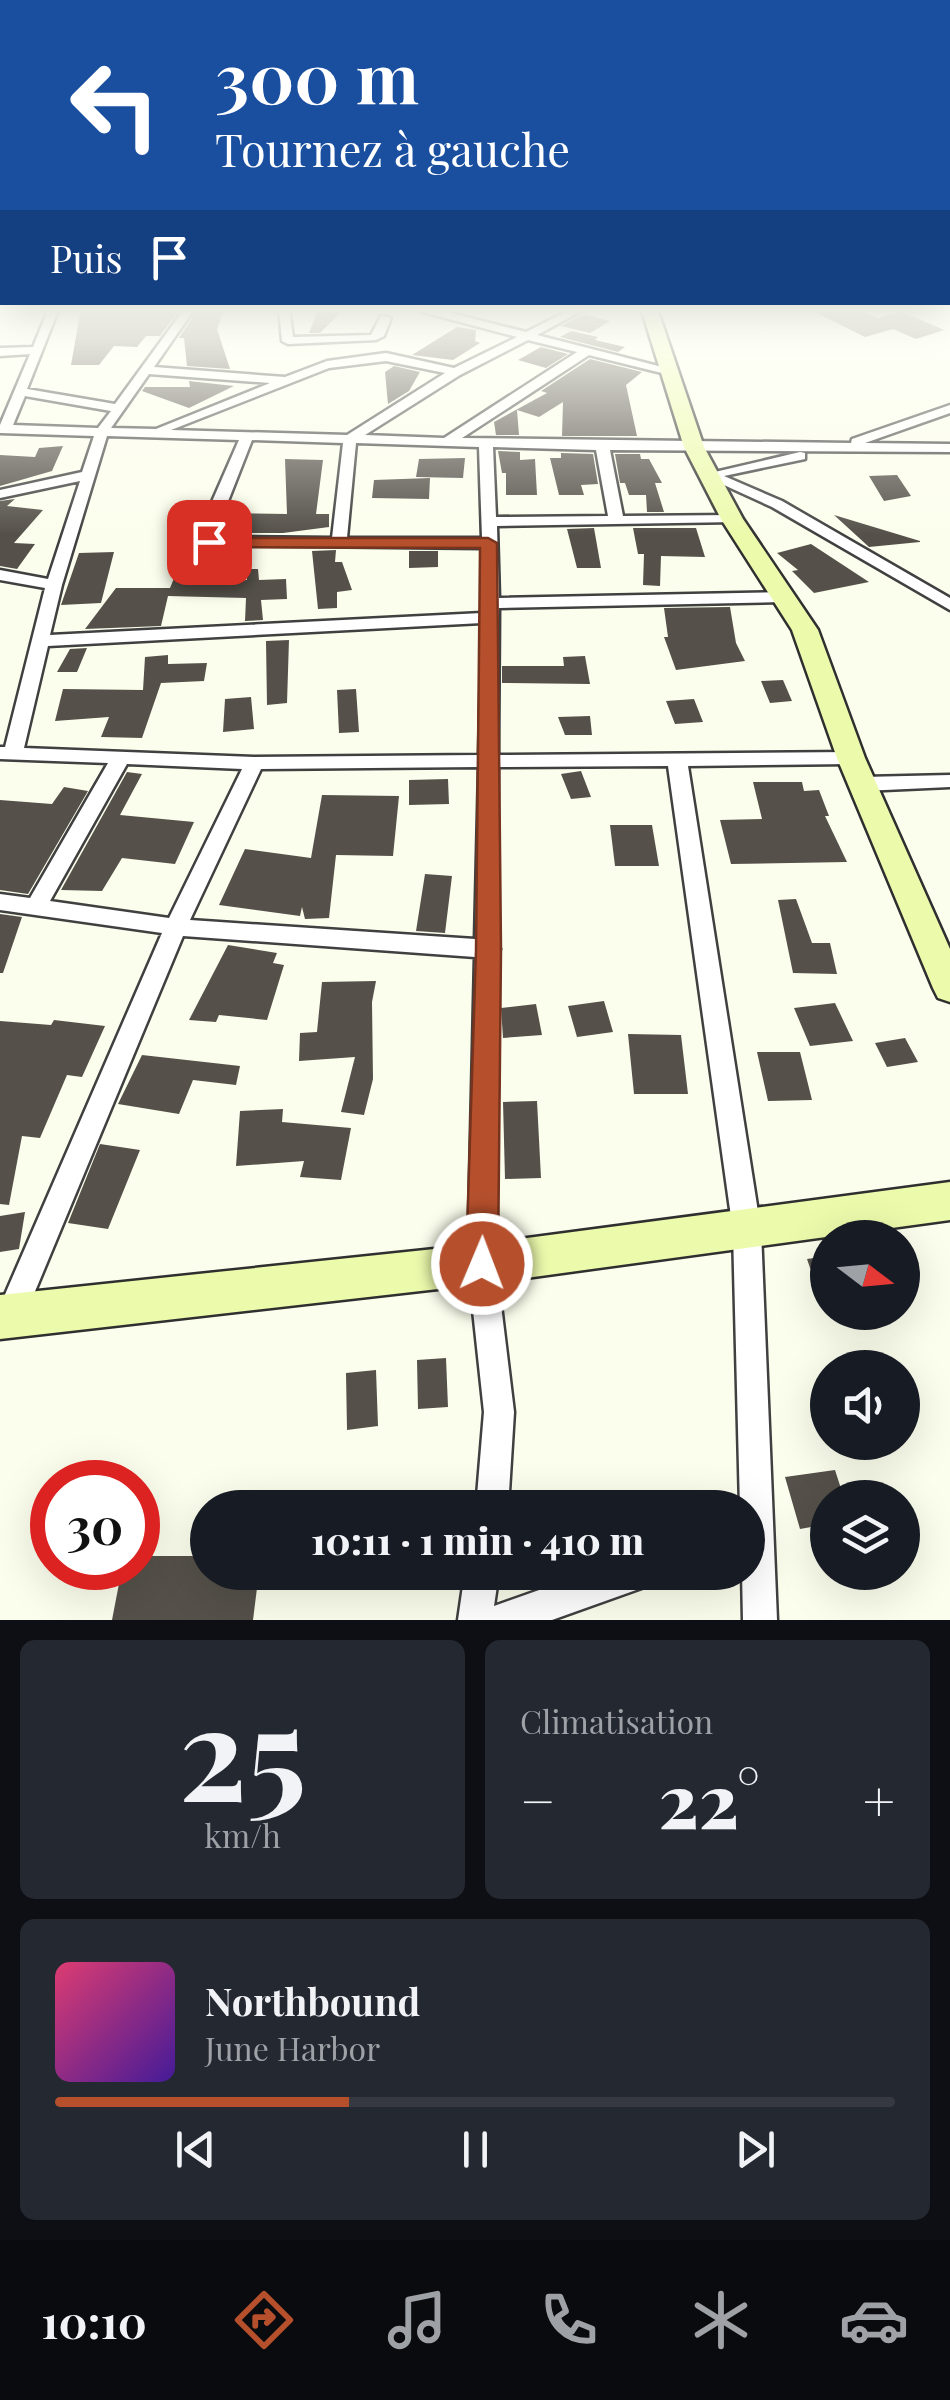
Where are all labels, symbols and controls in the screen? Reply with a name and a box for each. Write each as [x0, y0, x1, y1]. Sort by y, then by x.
text: 300 m [215, 28, 419, 122]
icon: left [50, 40, 180, 170]
text: Tournez à gauche [215, 118, 570, 178]
icon: arrive [142, 230, 197, 285]
text: Puis [50, 232, 122, 283]
pin [167, 500, 252, 585]
icon: arrive [182, 515, 237, 570]
position arrow [430, 1212, 534, 1316]
north arrow [810, 1220, 920, 1330]
map controls [810, 1220, 920, 1590]
button: sound [810, 1350, 920, 1460]
speed limit sign: 30 [30, 1460, 160, 1590]
button: layers [810, 1480, 920, 1590]
text: 10:11 · 1 min · 410 m [311, 1514, 644, 1565]
text: 25 [179, 1661, 306, 1835]
text: Climatisation [520, 1699, 713, 1742]
text: 22° [658, 1748, 760, 1848]
text: − [520, 1762, 556, 1836]
text: + [863, 1762, 895, 1836]
text: km/h [204, 1813, 281, 1856]
text: Northbound [205, 1975, 420, 2026]
text: June Harbor [205, 2026, 380, 2069]
icon: previous [168, 2122, 223, 2177]
icon: pause [448, 2122, 503, 2177]
icon: next [728, 2122, 783, 2177]
icon: directions [229, 2285, 299, 2355]
icon: music [382, 2285, 452, 2355]
icon: phone [534, 2285, 604, 2355]
icon: climate [686, 2285, 756, 2355]
icon: car [839, 2285, 909, 2355]
text: 10:10 [41, 2290, 147, 2350]

